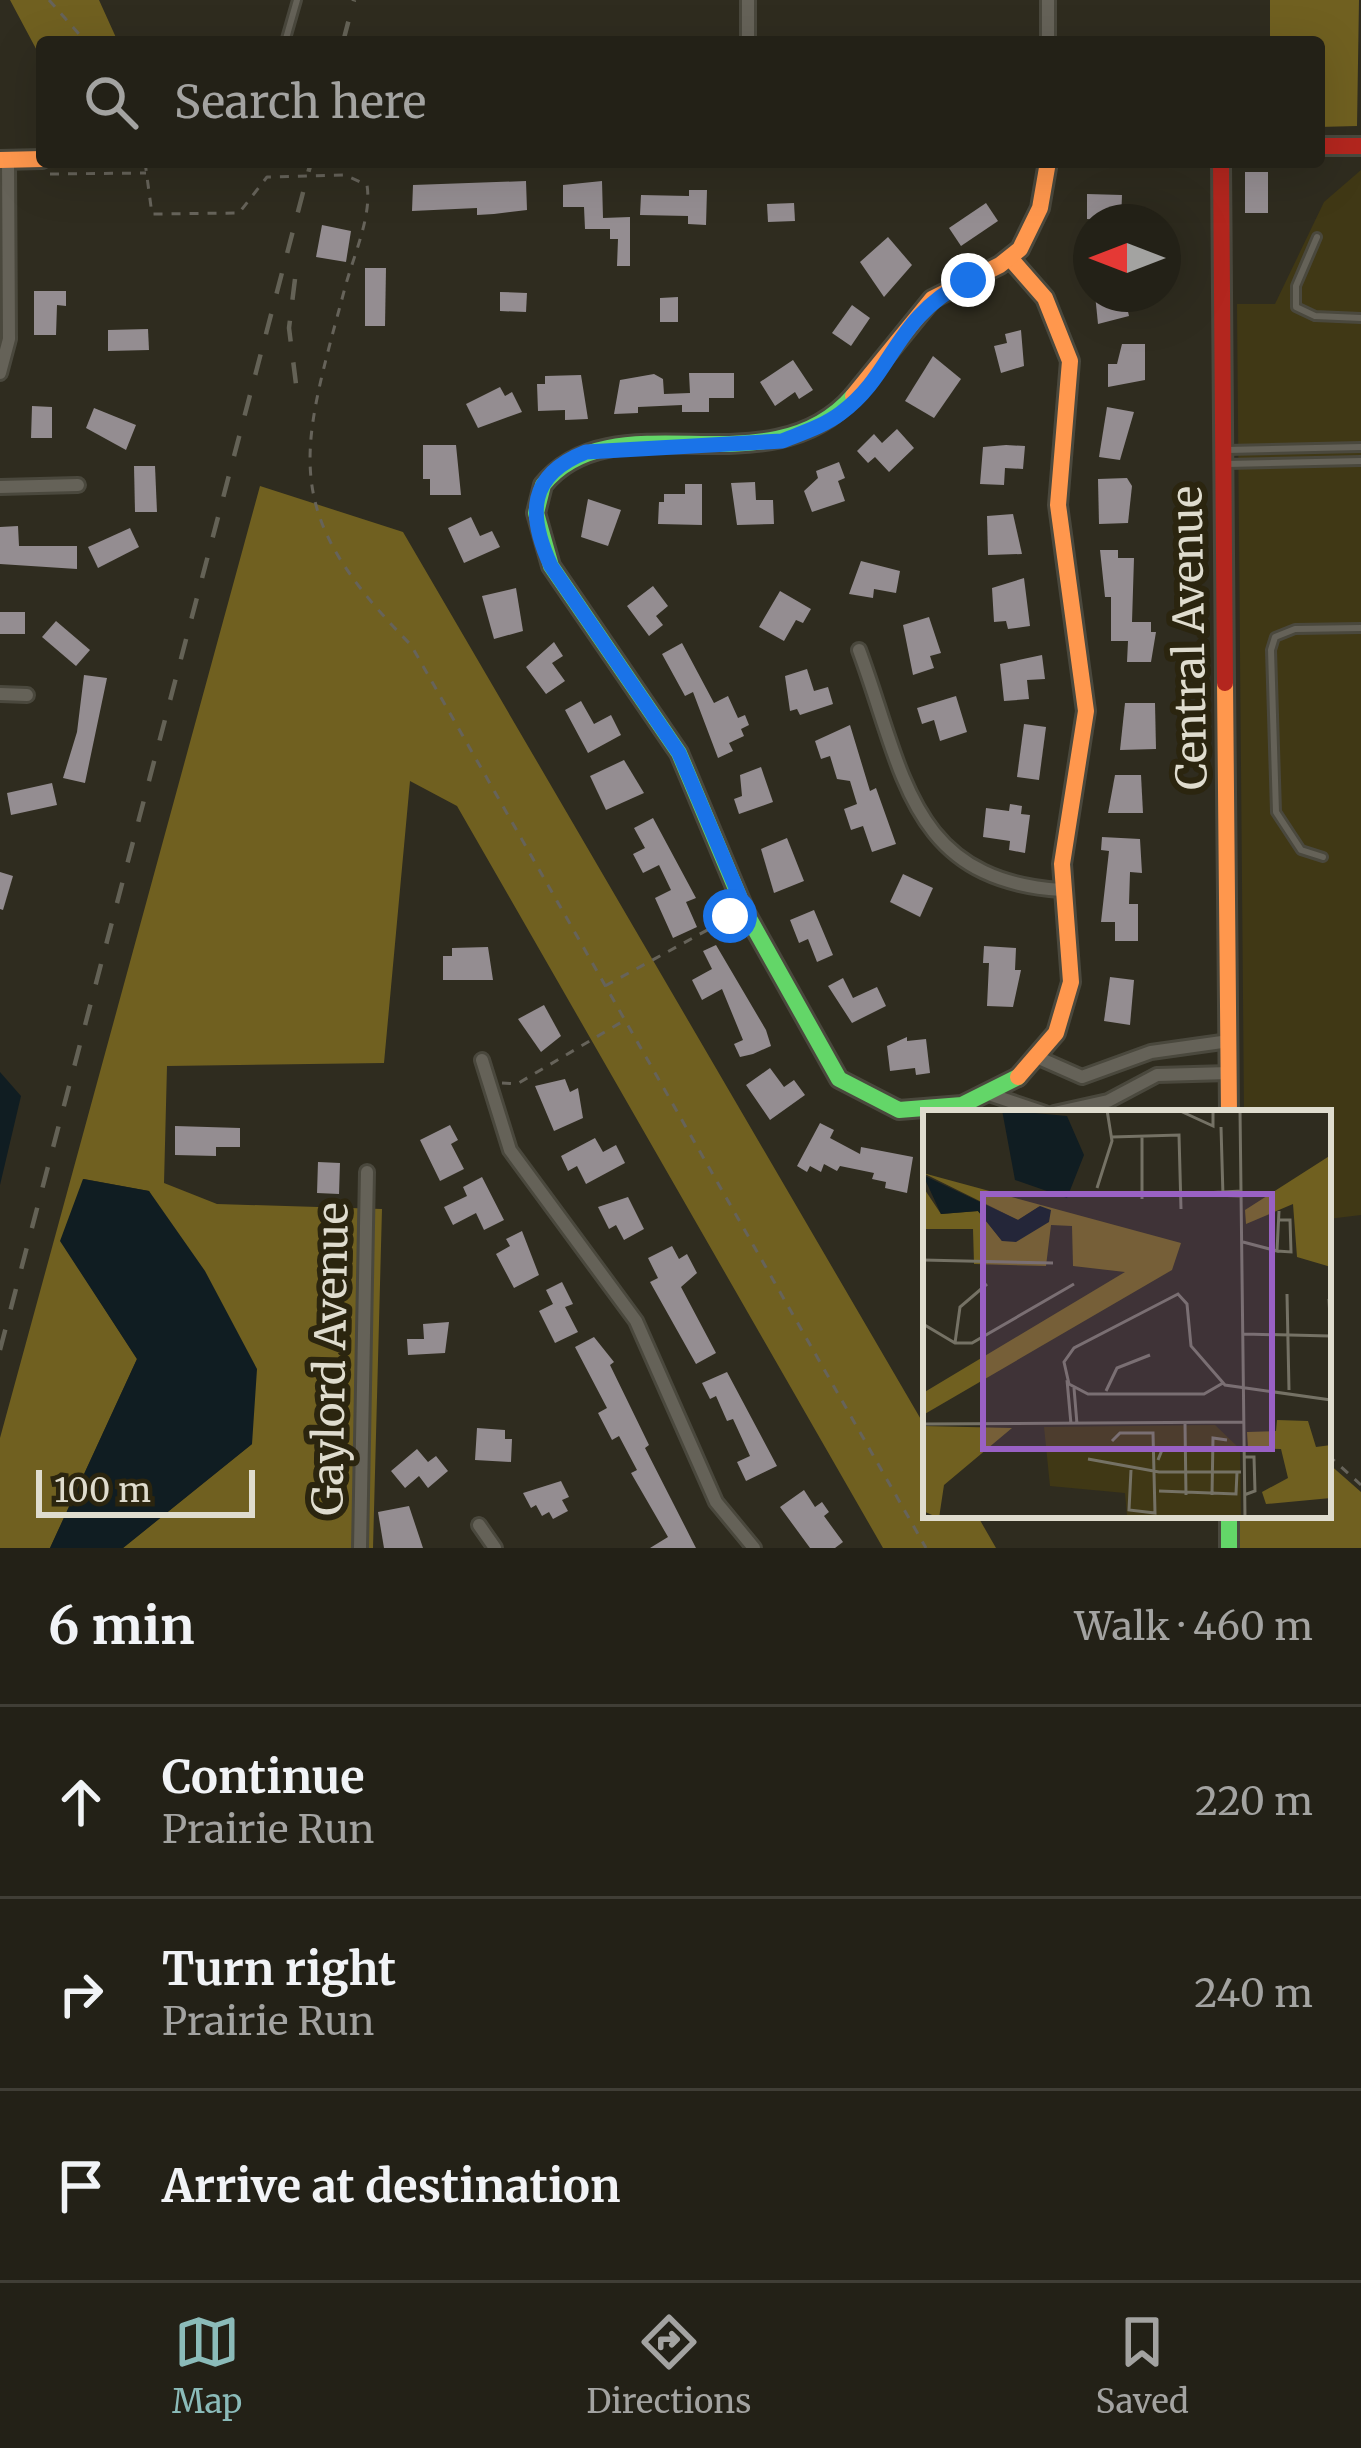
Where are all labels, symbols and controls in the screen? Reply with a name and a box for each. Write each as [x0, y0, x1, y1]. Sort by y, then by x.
search box [36, 36, 1325, 168]
icon: search [78, 69, 144, 135]
text: Search here [174, 74, 426, 130]
north arrow [1073, 204, 1181, 312]
route end [941, 253, 995, 307]
street label: Central Avenue [1160, 485, 1218, 791]
route start [703, 889, 757, 943]
inset map [923, 1110, 1331, 1518]
street label: Gaylord Avenue [301, 1202, 359, 1516]
scale bar [36, 1464, 255, 1517]
text: 100 m [54, 1470, 151, 1511]
text: 6 min [48, 1594, 195, 1658]
text: Walk · 460 m [1075, 1602, 1313, 1651]
text: Continue [162, 1749, 364, 1805]
icon: ahead [48, 1769, 114, 1835]
text: 220 m [1195, 1777, 1313, 1826]
text: Prairie Run [162, 1805, 374, 1854]
text: Turn right [162, 1941, 396, 1997]
icon: right [48, 1961, 114, 2027]
text: 240 m [1194, 1969, 1313, 2018]
text: Prairie Run [162, 1997, 374, 2046]
icon: arrive [48, 2153, 114, 2219]
text: Arrive at destination [162, 2158, 620, 2214]
tab: Map [172, 2309, 242, 2422]
tab: Directions [586, 2309, 751, 2422]
tab: Saved [1095, 2309, 1189, 2422]

